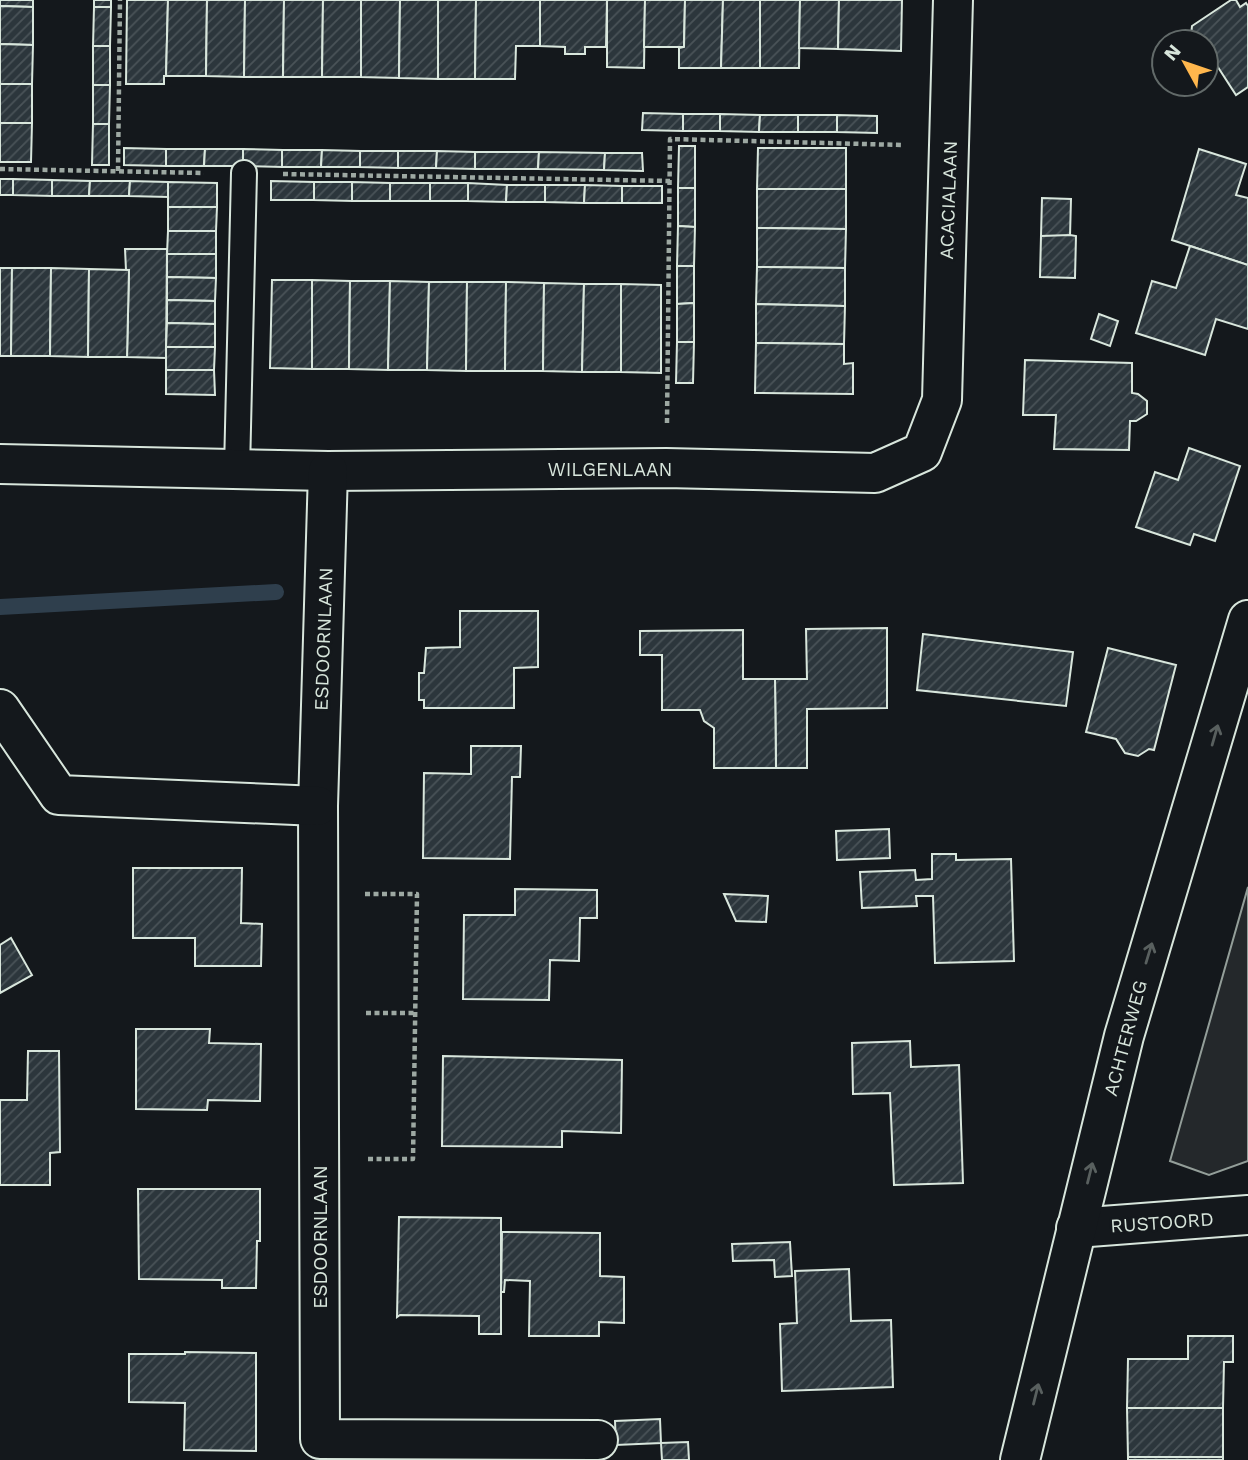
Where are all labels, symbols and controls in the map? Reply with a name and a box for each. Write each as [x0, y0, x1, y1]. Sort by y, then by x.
north arrow [1150, 28, 1220, 98]
text: N [1159, 40, 1186, 65]
street label: ACACIALAAN [935, 140, 962, 260]
street label: WILGENLAAN [547, 458, 673, 481]
street label: ESDOORNLAAN [310, 567, 337, 711]
one-way arrow [1209, 725, 1222, 747]
one-way arrow [1144, 942, 1157, 964]
street label: ACHTERWEG [1099, 978, 1152, 1099]
one-way arrow [1084, 1162, 1097, 1185]
street label: ESDOORNLAAN [309, 1165, 332, 1309]
street label: RUSTOORD [1110, 1207, 1214, 1238]
one-way arrow [1030, 1383, 1043, 1406]

